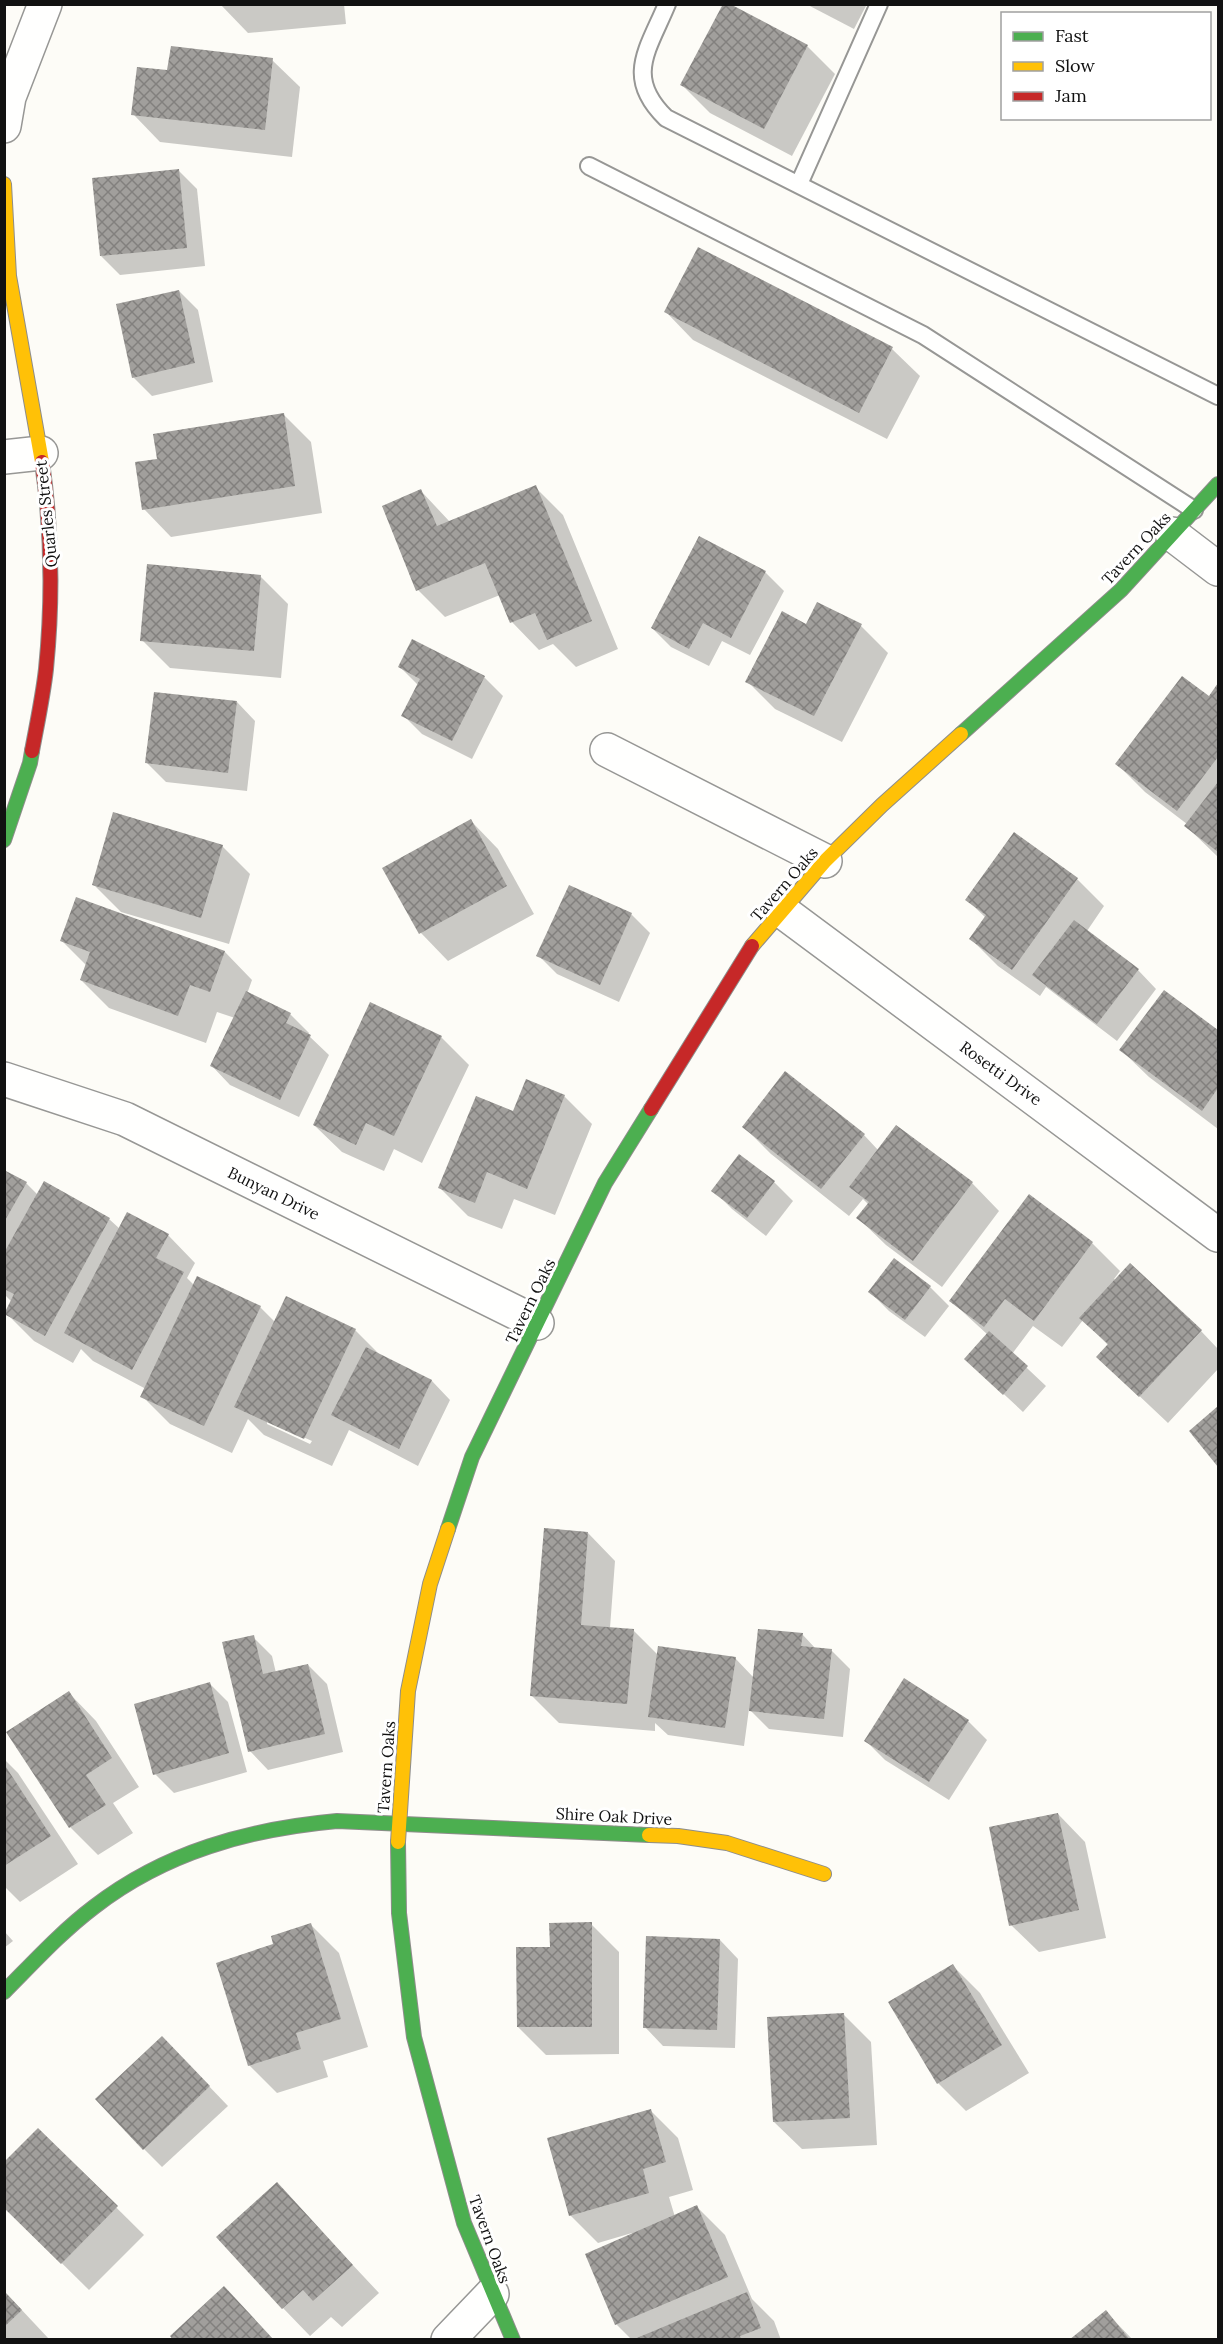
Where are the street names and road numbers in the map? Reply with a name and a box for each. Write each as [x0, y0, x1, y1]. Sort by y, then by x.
street label: Quarles Street [30, 459, 62, 568]
street label: Tavern Oaks [1097, 507, 1175, 589]
street label: Tavern Oaks [746, 843, 822, 925]
street label: Rosetti Drive [956, 1037, 1046, 1110]
street label: Bunyan Drive [225, 1162, 323, 1224]
street label: Tavern Oaks [501, 1255, 559, 1347]
street label: Tavern Oaks [373, 1720, 399, 1814]
street label: Shire Oak Drive [555, 1803, 673, 1829]
street label: Tavern Oaks [465, 2192, 515, 2286]

